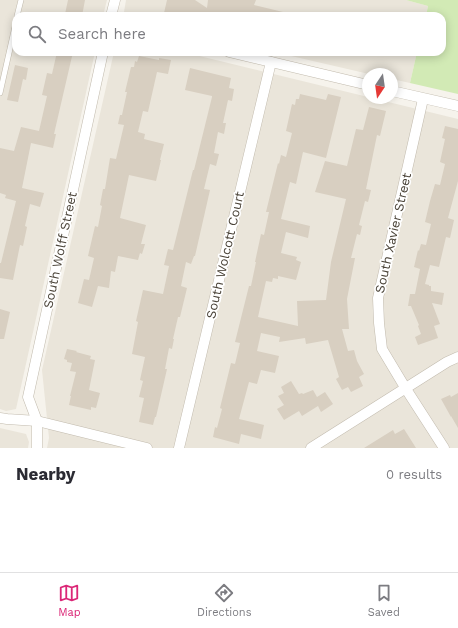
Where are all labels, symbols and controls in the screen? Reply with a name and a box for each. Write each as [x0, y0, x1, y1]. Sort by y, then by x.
search box [12, 12, 446, 56]
icon: search [26, 23, 48, 45]
text: Search here [58, 25, 146, 43]
north arrow [362, 68, 398, 104]
street label: South Xavier Street [372, 171, 414, 295]
street label: South Wolcott Court [203, 189, 247, 320]
street label: South Wolff Street [40, 190, 80, 310]
text: Nearby [16, 464, 75, 484]
text: 0 results [386, 467, 442, 482]
tab: Map [58, 582, 81, 619]
tab: Directions [197, 582, 251, 619]
tab: Saved [368, 582, 400, 619]

